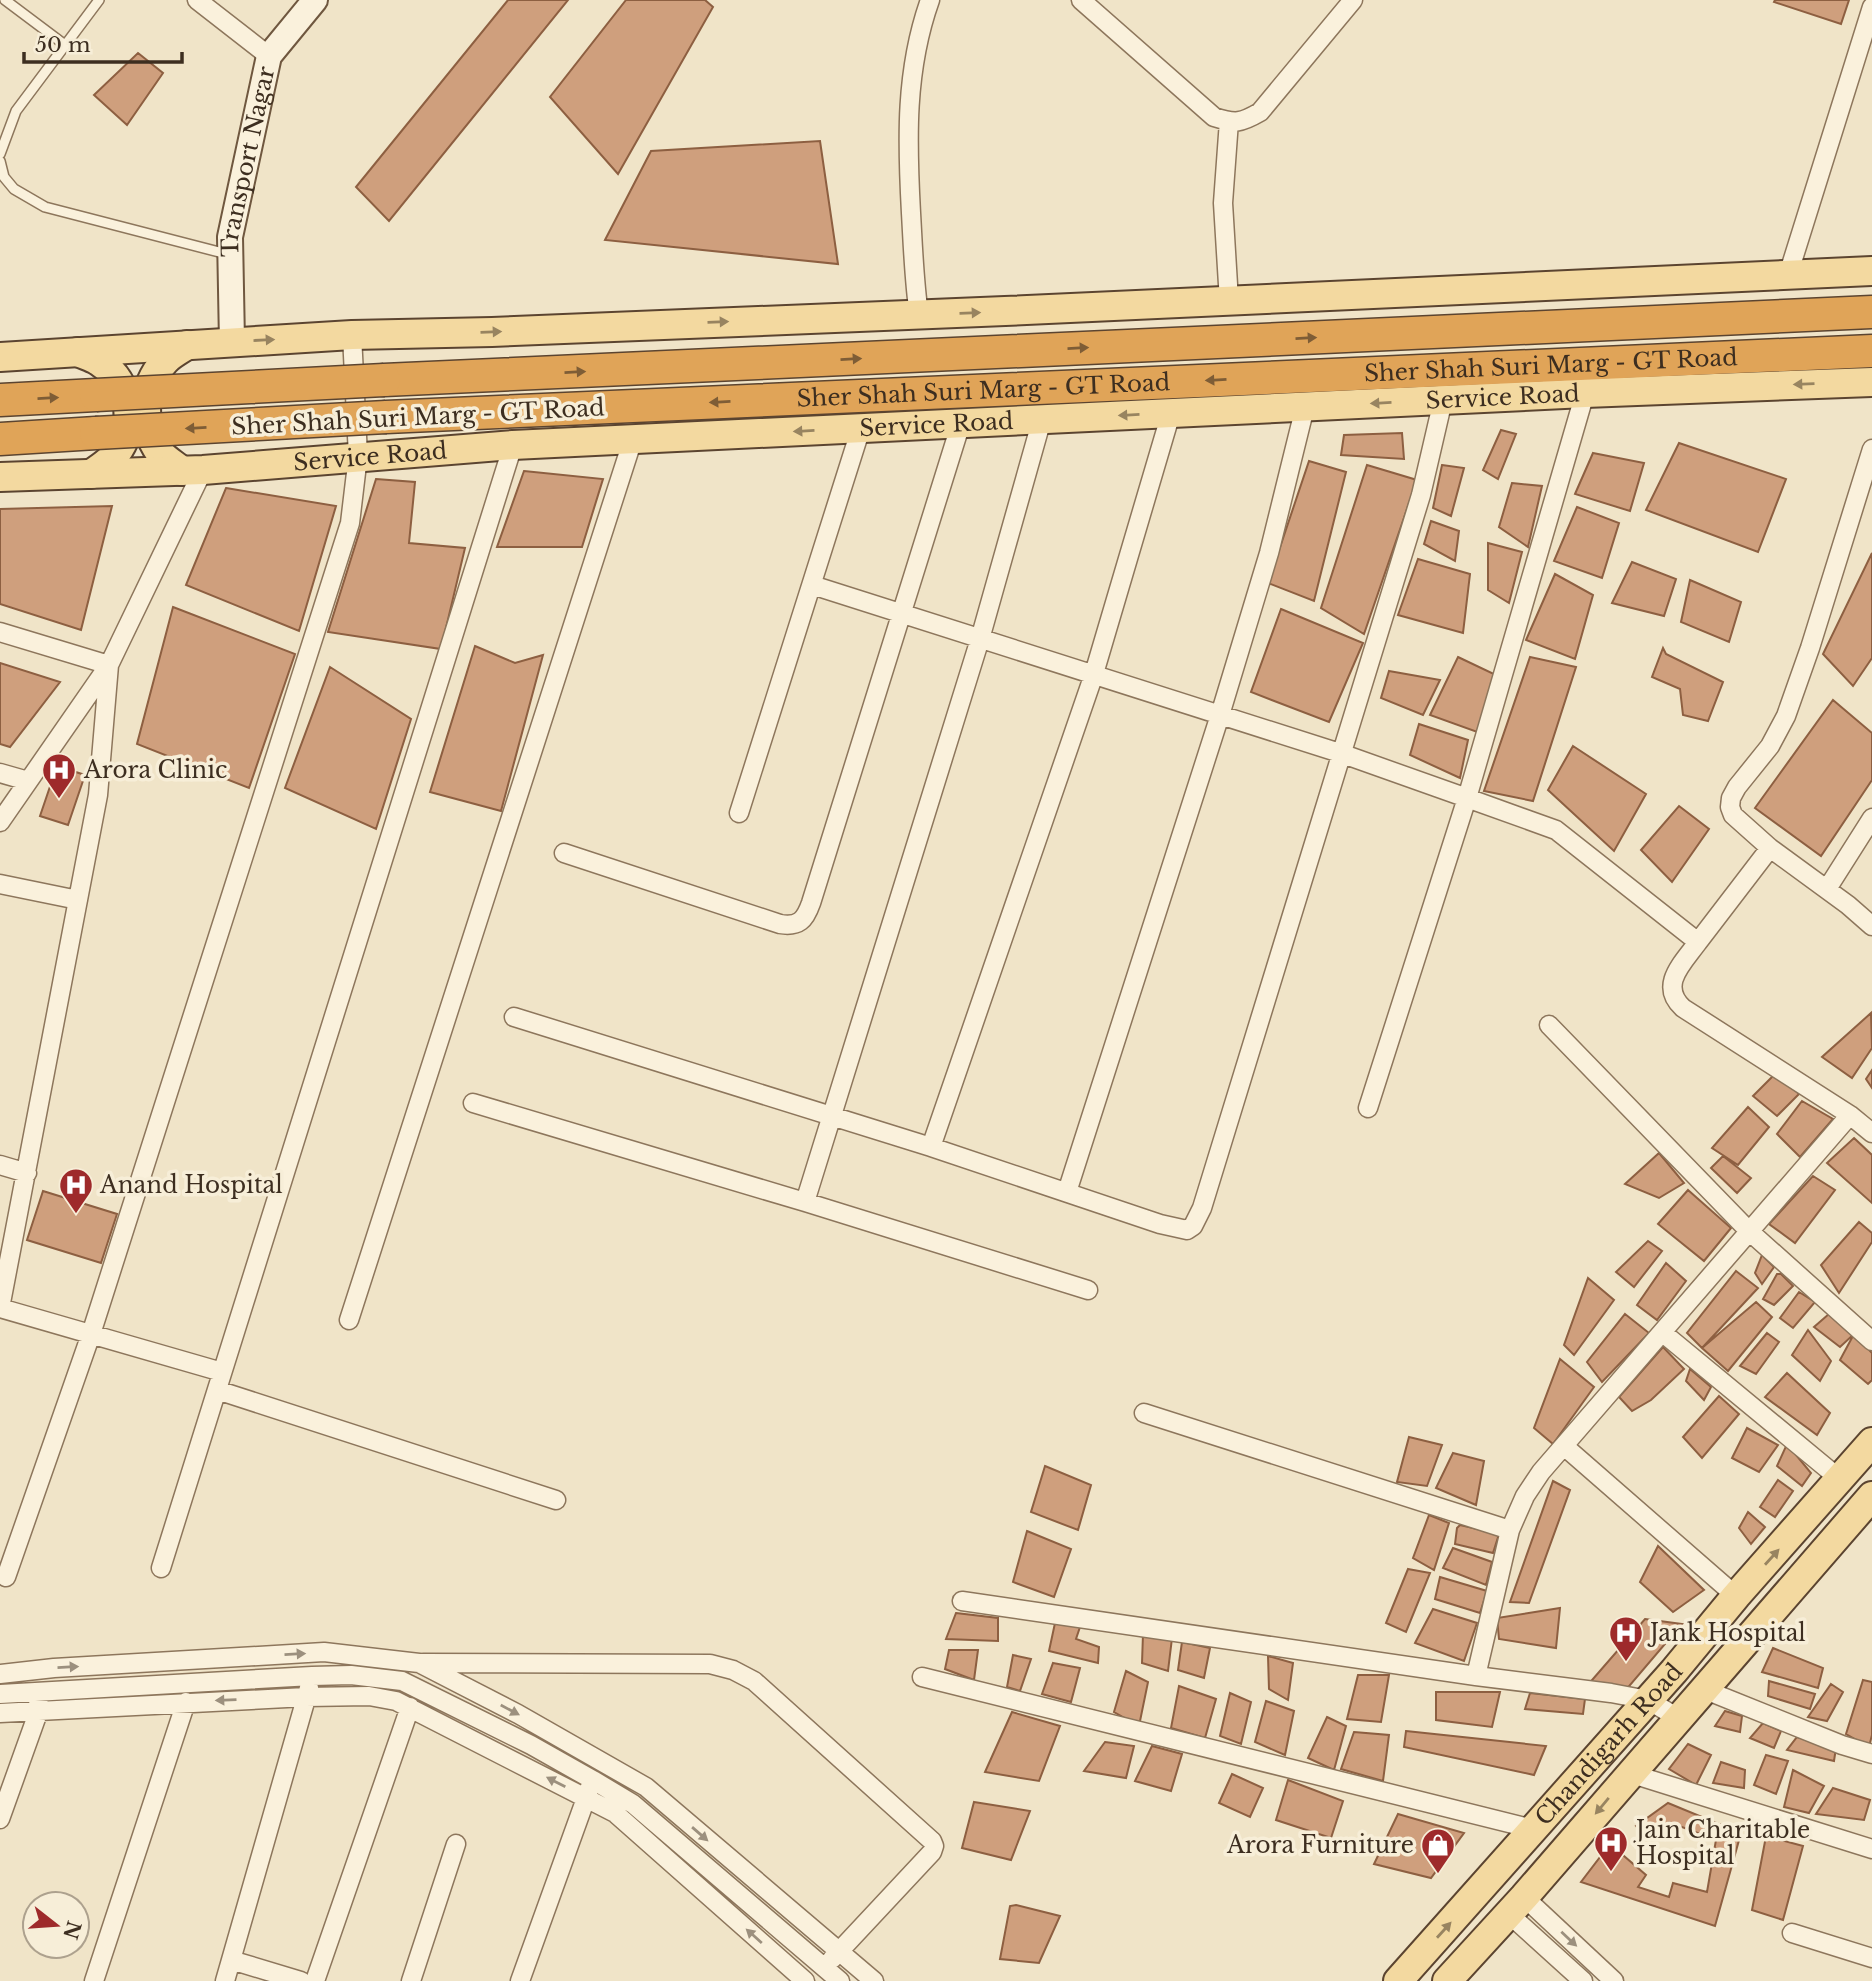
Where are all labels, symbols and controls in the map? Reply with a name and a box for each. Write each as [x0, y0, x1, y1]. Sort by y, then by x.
scale bar [24, 21, 182, 65]
text: 50 m [35, 32, 91, 58]
street label: Transport Nagar [216, 64, 280, 257]
one-way arrow [959, 307, 981, 318]
one-way arrow [708, 317, 730, 328]
one-way arrow [480, 326, 502, 338]
one-way arrow [1295, 332, 1317, 343]
one-way arrow [253, 335, 275, 346]
one-way arrow [1068, 343, 1090, 354]
street label: Sher Shah Suri Marg - GT Road [1363, 343, 1738, 388]
one-way arrow [840, 353, 862, 364]
one-way arrow [564, 366, 586, 377]
street label: Sher Shah Suri Marg - GT Road [796, 368, 1171, 413]
one-way arrow [1205, 374, 1227, 385]
street label: Service Road [1425, 379, 1580, 415]
one-way arrow [1793, 379, 1815, 390]
one-way arrow [37, 392, 59, 403]
street label: Sher Shah Suri Marg - GT Road [231, 393, 605, 441]
one-way arrow [709, 397, 731, 408]
one-way arrow [1369, 398, 1391, 409]
street label: Service Road [859, 407, 1014, 442]
one-way arrow [1118, 410, 1140, 421]
one-way arrow [185, 422, 207, 433]
one-way arrow [793, 425, 815, 436]
street label: Service Road [292, 436, 448, 477]
hospital icon: Arora Clinic [40, 751, 78, 800]
place label: Arora Clinic [83, 756, 227, 784]
hospital icon: Anand Hospital [57, 1166, 95, 1215]
place label: Anand Hospital [99, 1171, 283, 1199]
one-way arrow [1763, 1549, 1779, 1566]
hospital icon: Jank Hospital [1607, 1614, 1645, 1663]
place label: Jank Hospital [1647, 1619, 1806, 1647]
one-way arrow [284, 1648, 306, 1659]
street label: Chandigarh Road [1529, 1657, 1688, 1831]
one-way arrow [57, 1662, 79, 1673]
one-way arrow [215, 1695, 237, 1706]
one-way arrow [500, 1705, 520, 1716]
one-way arrow [546, 1777, 566, 1788]
one-way arrow [1594, 1797, 1610, 1815]
place label: Jain Charitable Hospital [1633, 1816, 1810, 1870]
hospital icon: Jain Charitable Hospital [1592, 1824, 1630, 1873]
one-way arrow [691, 1826, 709, 1842]
shop icon: Arora Furniture [1419, 1826, 1457, 1875]
place label: Arora Furniture [1226, 1831, 1414, 1859]
north arrow [21, 1890, 91, 1960]
text: N [58, 1918, 85, 1942]
one-way arrow [1436, 1921, 1452, 1939]
one-way arrow [745, 1928, 763, 1944]
one-way arrow [1560, 1931, 1577, 1947]

